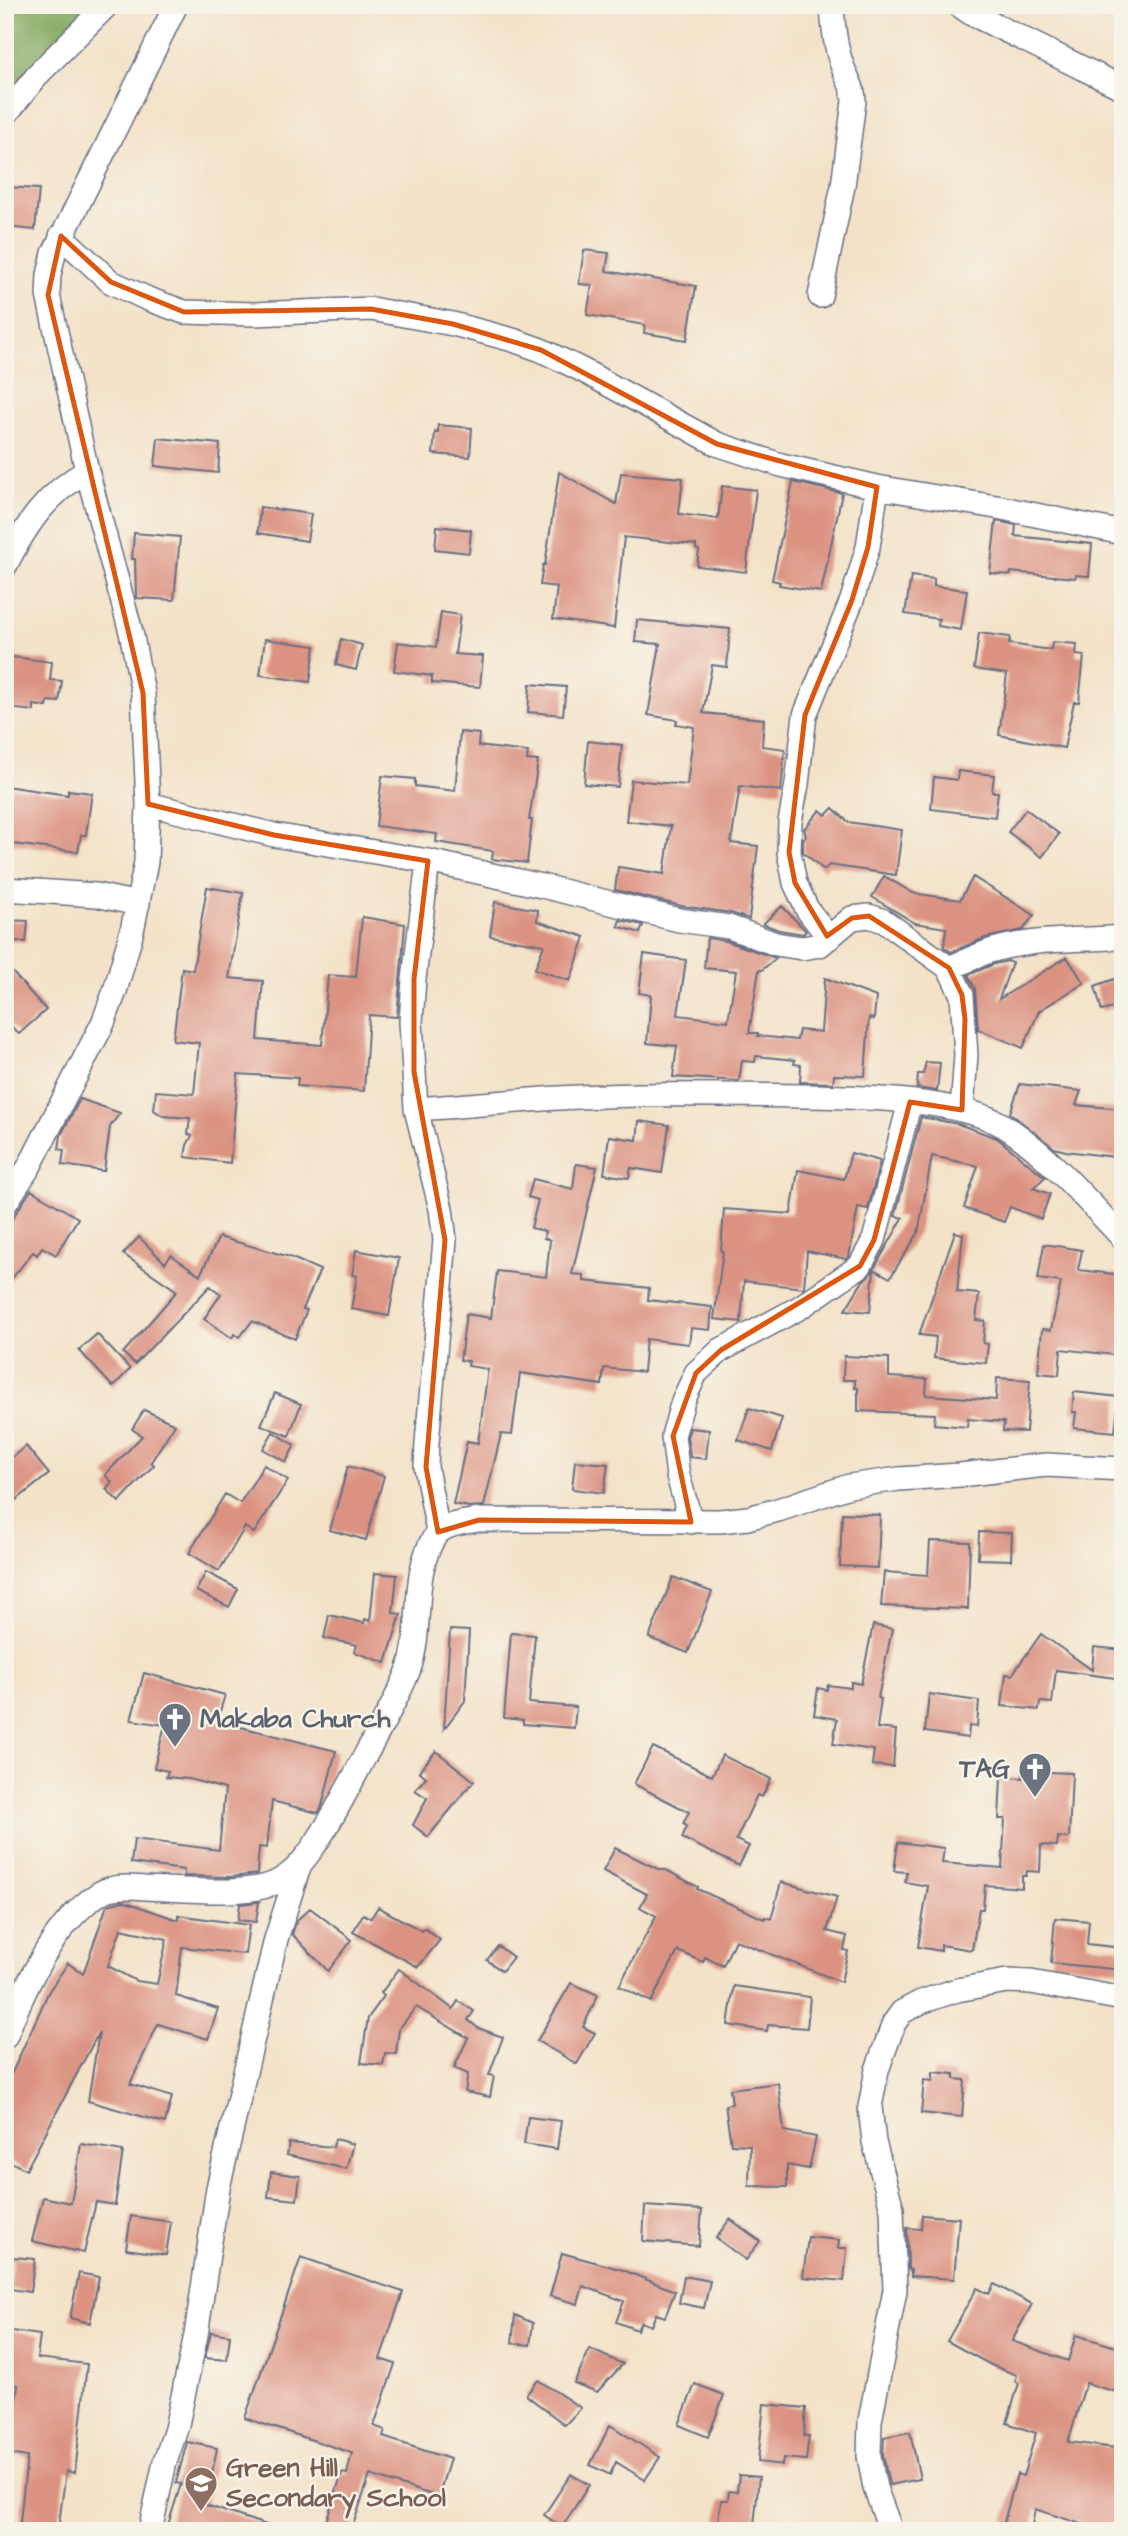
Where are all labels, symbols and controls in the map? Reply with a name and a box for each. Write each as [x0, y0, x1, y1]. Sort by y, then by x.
church icon: Makaba Church [156, 1700, 194, 1749]
place label: Makaba Church [200, 1701, 391, 1737]
church icon: TAG [1016, 1750, 1054, 1799]
place label: TAG [958, 1751, 1010, 1787]
place label: Green Hill Secondary School [225, 2450, 446, 2519]
school or university icon: Green Hill Secondary School [182, 2464, 220, 2513]

